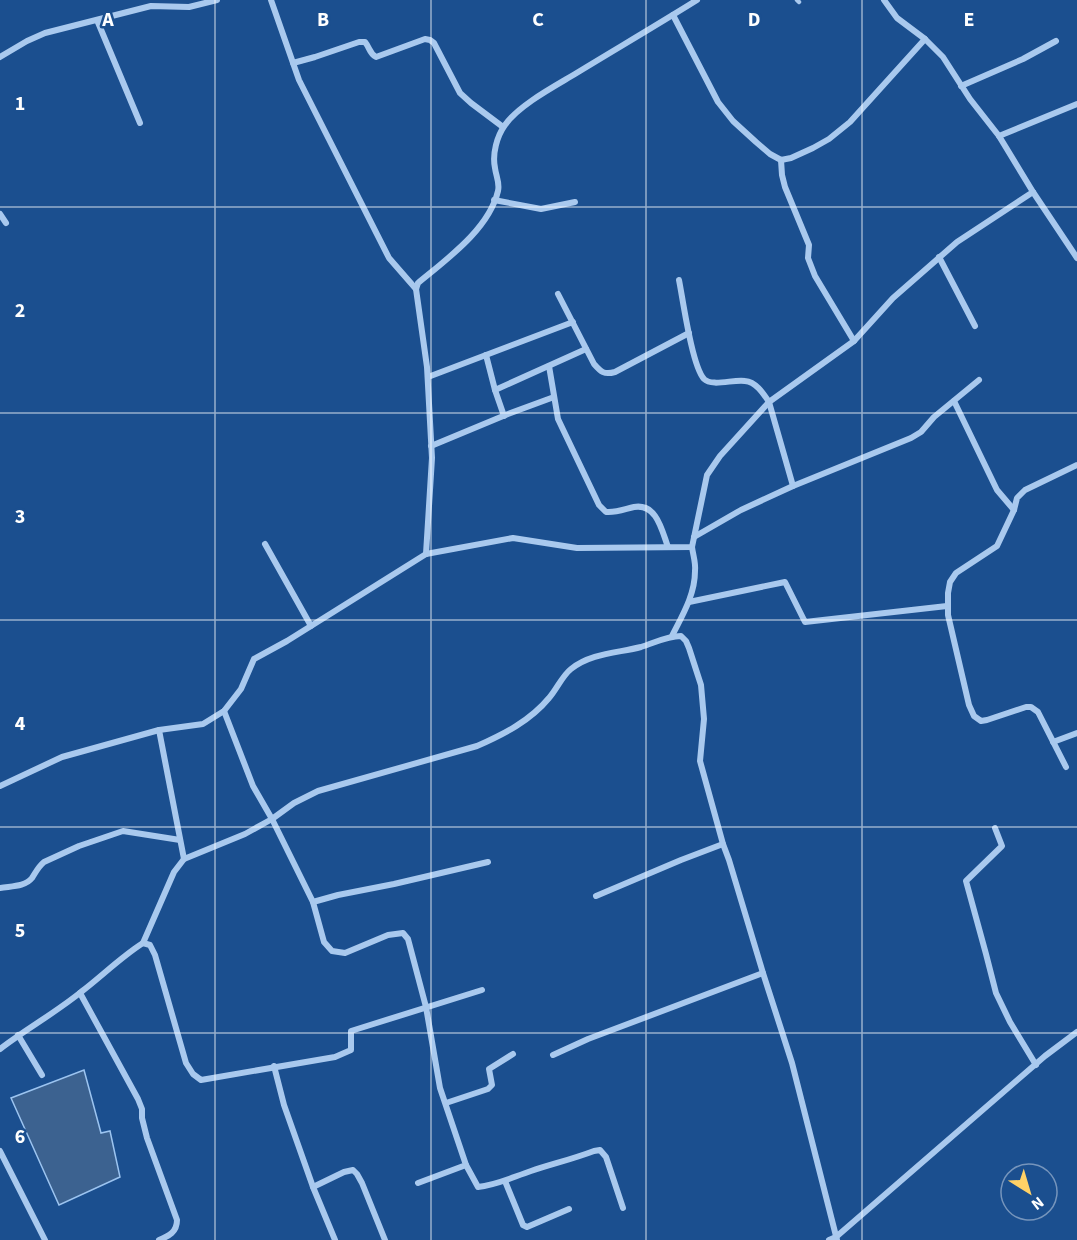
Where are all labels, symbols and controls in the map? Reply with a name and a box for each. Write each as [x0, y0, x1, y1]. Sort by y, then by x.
text: A [101, 6, 114, 34]
text: B [317, 6, 329, 34]
text: C [532, 6, 544, 34]
text: D [748, 6, 760, 34]
text: E [964, 6, 974, 34]
text: 1 [15, 90, 25, 118]
text: 2 [15, 297, 25, 325]
text: 3 [15, 503, 25, 531]
text: 4 [15, 710, 26, 738]
text: 5 [15, 917, 25, 945]
text: 6 [15, 1123, 25, 1151]
north arrow [999, 1162, 1059, 1222]
text: N [1027, 1191, 1048, 1215]

